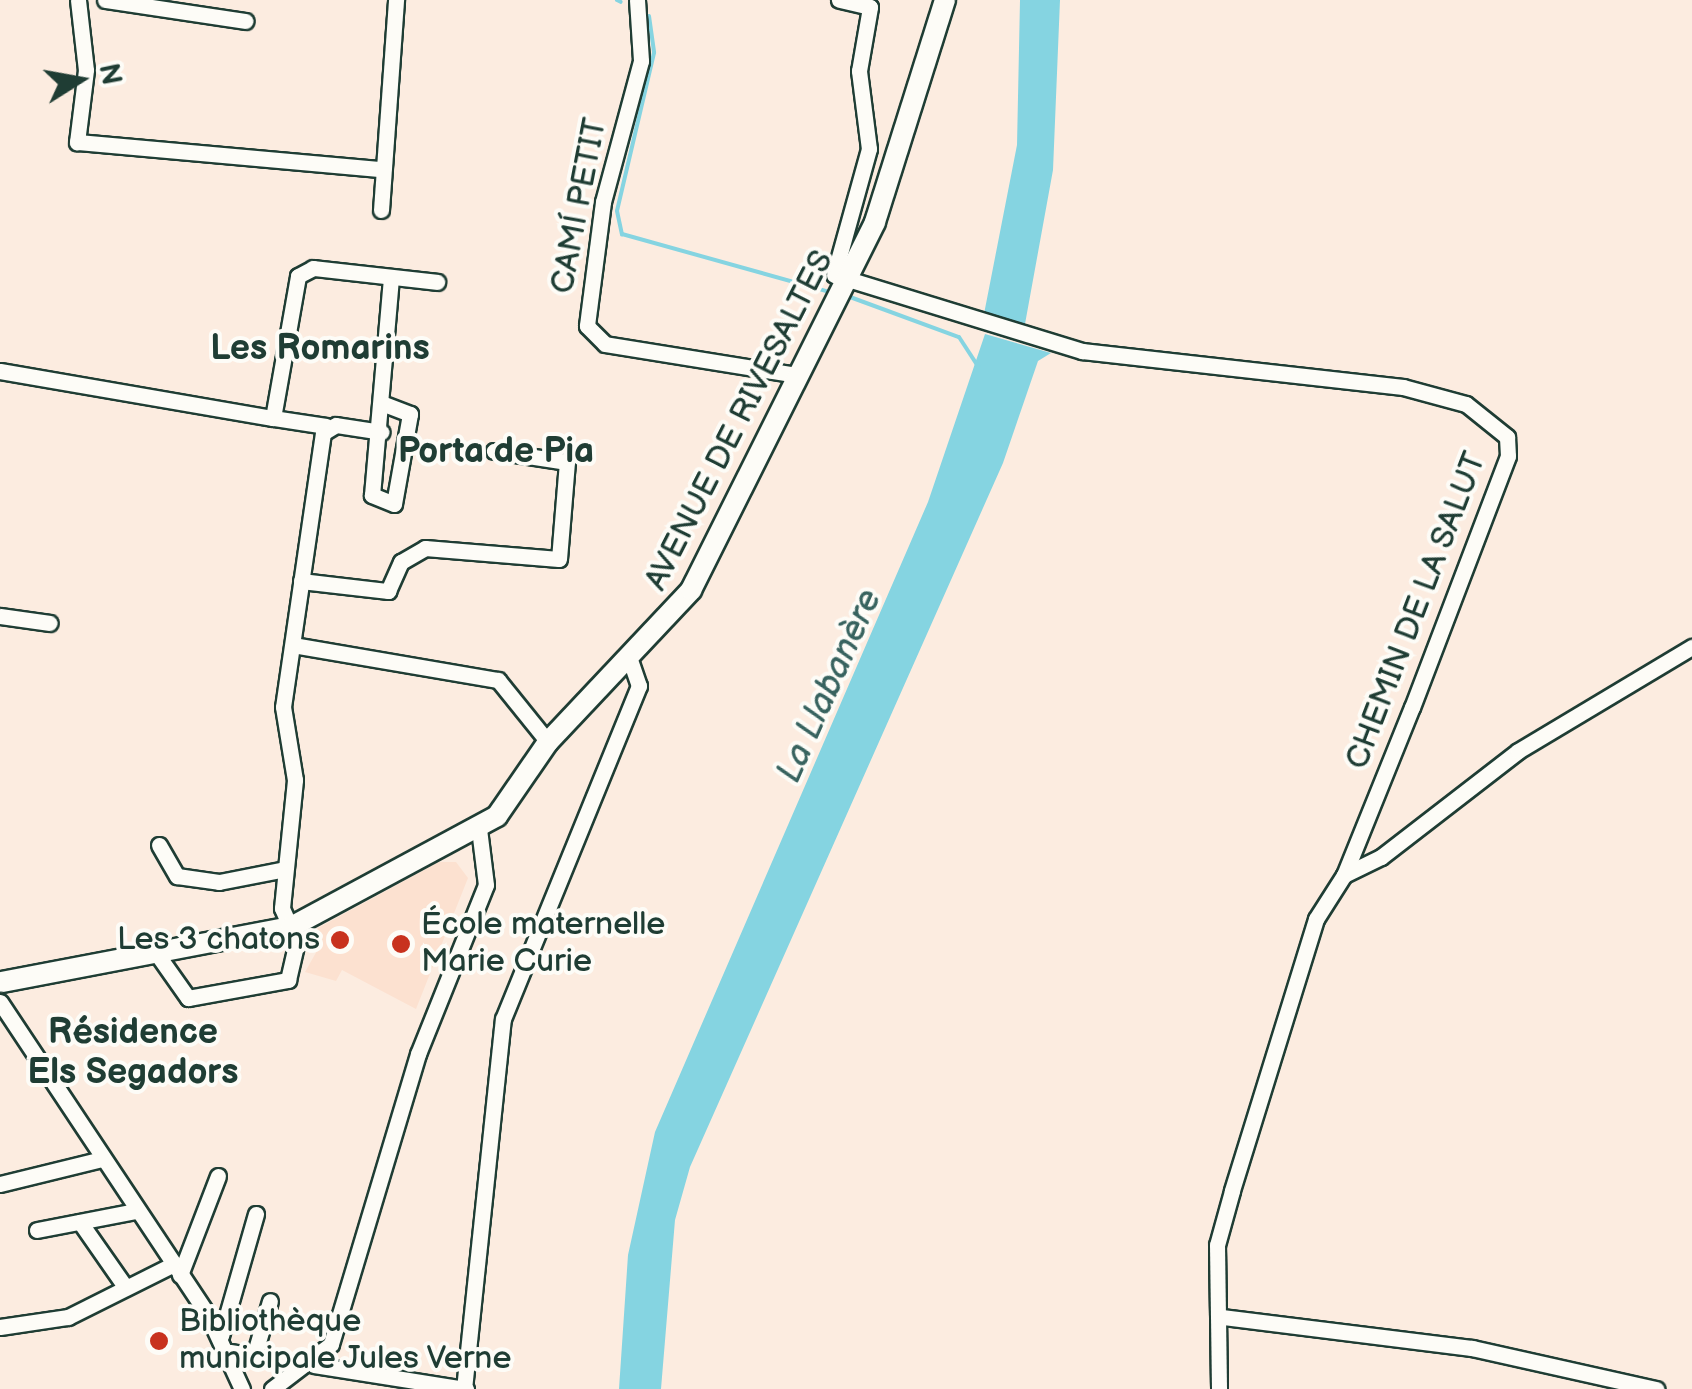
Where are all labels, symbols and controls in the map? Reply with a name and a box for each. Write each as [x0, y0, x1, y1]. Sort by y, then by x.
north arrow [30, 30, 130, 130]
text: N [92, 61, 128, 88]
street label: CAMÍ PETIT [544, 115, 616, 297]
street label: AVENUE DE RIVESALTES [638, 245, 842, 597]
district label: Les Romarins [210, 328, 430, 370]
district label: Porta de Pia [398, 431, 594, 473]
street label: CHEMIN DE LA SALUT [1339, 447, 1495, 775]
water label: La Llabanère [769, 583, 891, 789]
place label: École maternelle Marie Curie [421, 907, 665, 982]
place label: Les 3 chatons [117, 921, 320, 959]
marker: Les 3 chatons [329, 929, 351, 951]
marker: École maternelle Marie Curie [390, 933, 412, 955]
district label: Résidence Els Segadors [27, 1012, 239, 1094]
place label: Bibliothèque municipale Jules Verne [179, 1304, 514, 1379]
marker: Bibliothèque municipale Jules Verne [148, 1330, 170, 1352]

